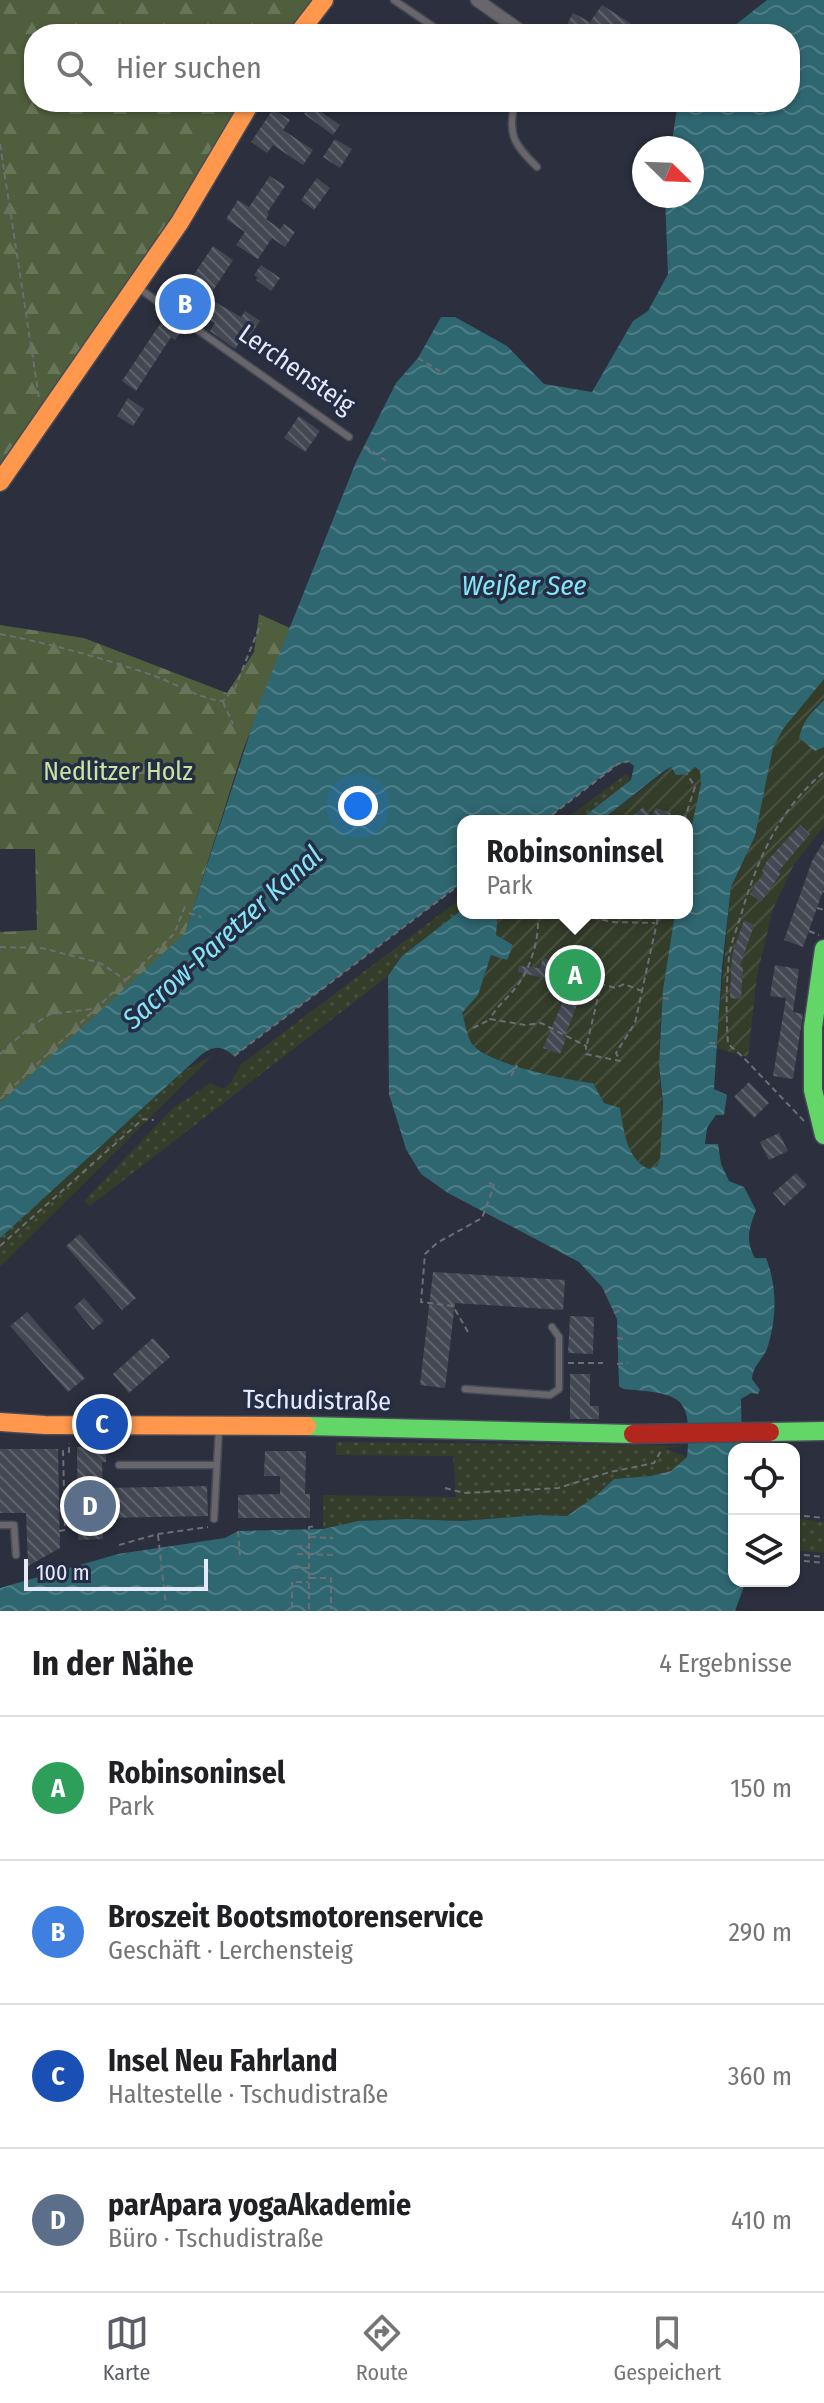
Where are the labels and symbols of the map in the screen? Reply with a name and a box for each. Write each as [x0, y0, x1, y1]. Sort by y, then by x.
north arrow [632, 136, 704, 208]
pin: B [159, 274, 211, 334]
street label: Lerchensteig [233, 318, 361, 421]
water label: Weißer See [461, 569, 587, 602]
park label: Nedlitzer Holz [43, 756, 193, 787]
your location [338, 786, 378, 826]
water label: Sacrow-Paretzer Kanal [115, 839, 329, 1036]
pin: A [549, 945, 601, 1005]
street label: Tschudistraße [243, 1384, 391, 1417]
pin: C [76, 1394, 128, 1454]
pin: D [64, 1476, 116, 1536]
scale bar [24, 1555, 208, 1591]

